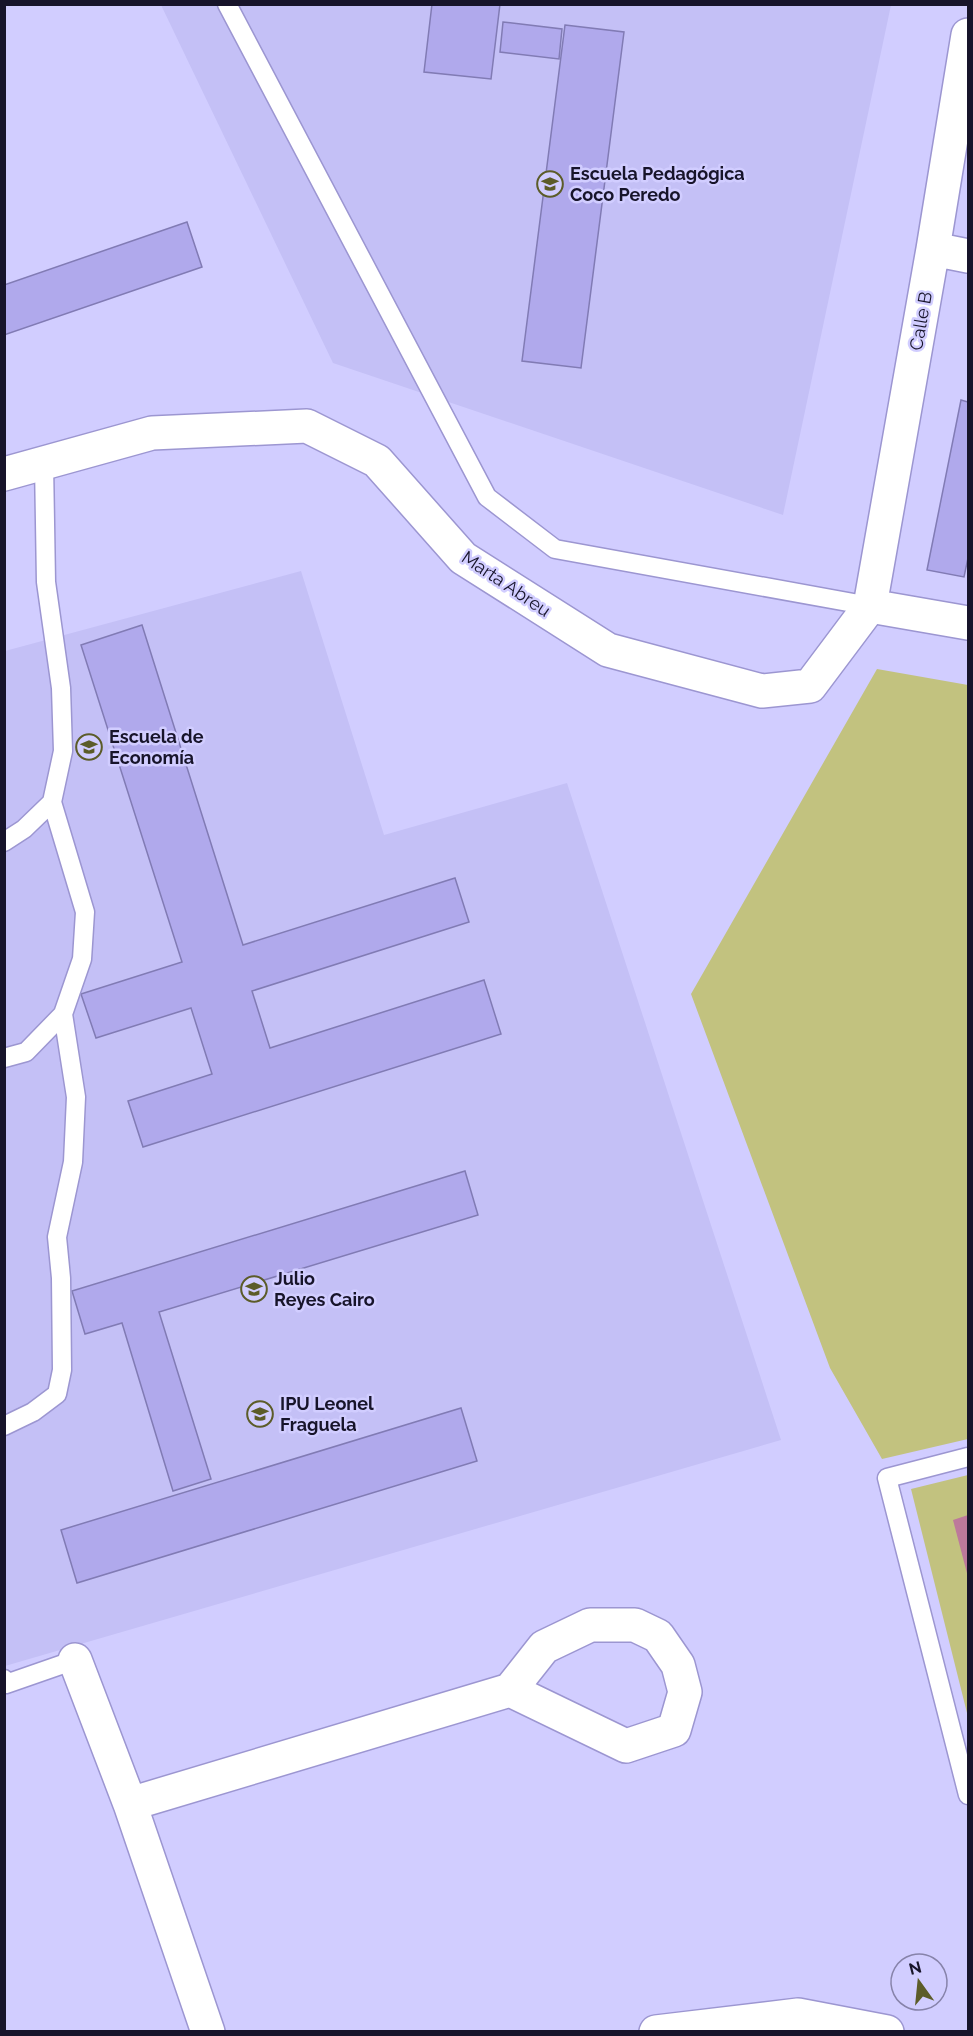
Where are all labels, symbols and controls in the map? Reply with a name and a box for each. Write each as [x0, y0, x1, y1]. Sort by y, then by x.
place label: Escuela Pedagógica Coco Peredo [570, 163, 745, 205]
school or university icon: Escuela Pedagógica Coco Peredo [535, 169, 565, 199]
street label: Calle B [905, 290, 936, 352]
street label: Marta Abreu [458, 546, 555, 621]
place label: Escuela de Economía [109, 726, 204, 768]
school or university icon: Escuela de Economía [74, 732, 104, 762]
place label: Julio Reyes Cairo [274, 1268, 375, 1310]
school or university icon: Julio Reyes Cairo [239, 1274, 269, 1304]
place label: IPU Leonel Fraguela [280, 1393, 374, 1435]
school or university icon: IPU Leonel Fraguela [245, 1399, 275, 1429]
north arrow [889, 1952, 949, 2012]
text: N [907, 1957, 924, 1979]

